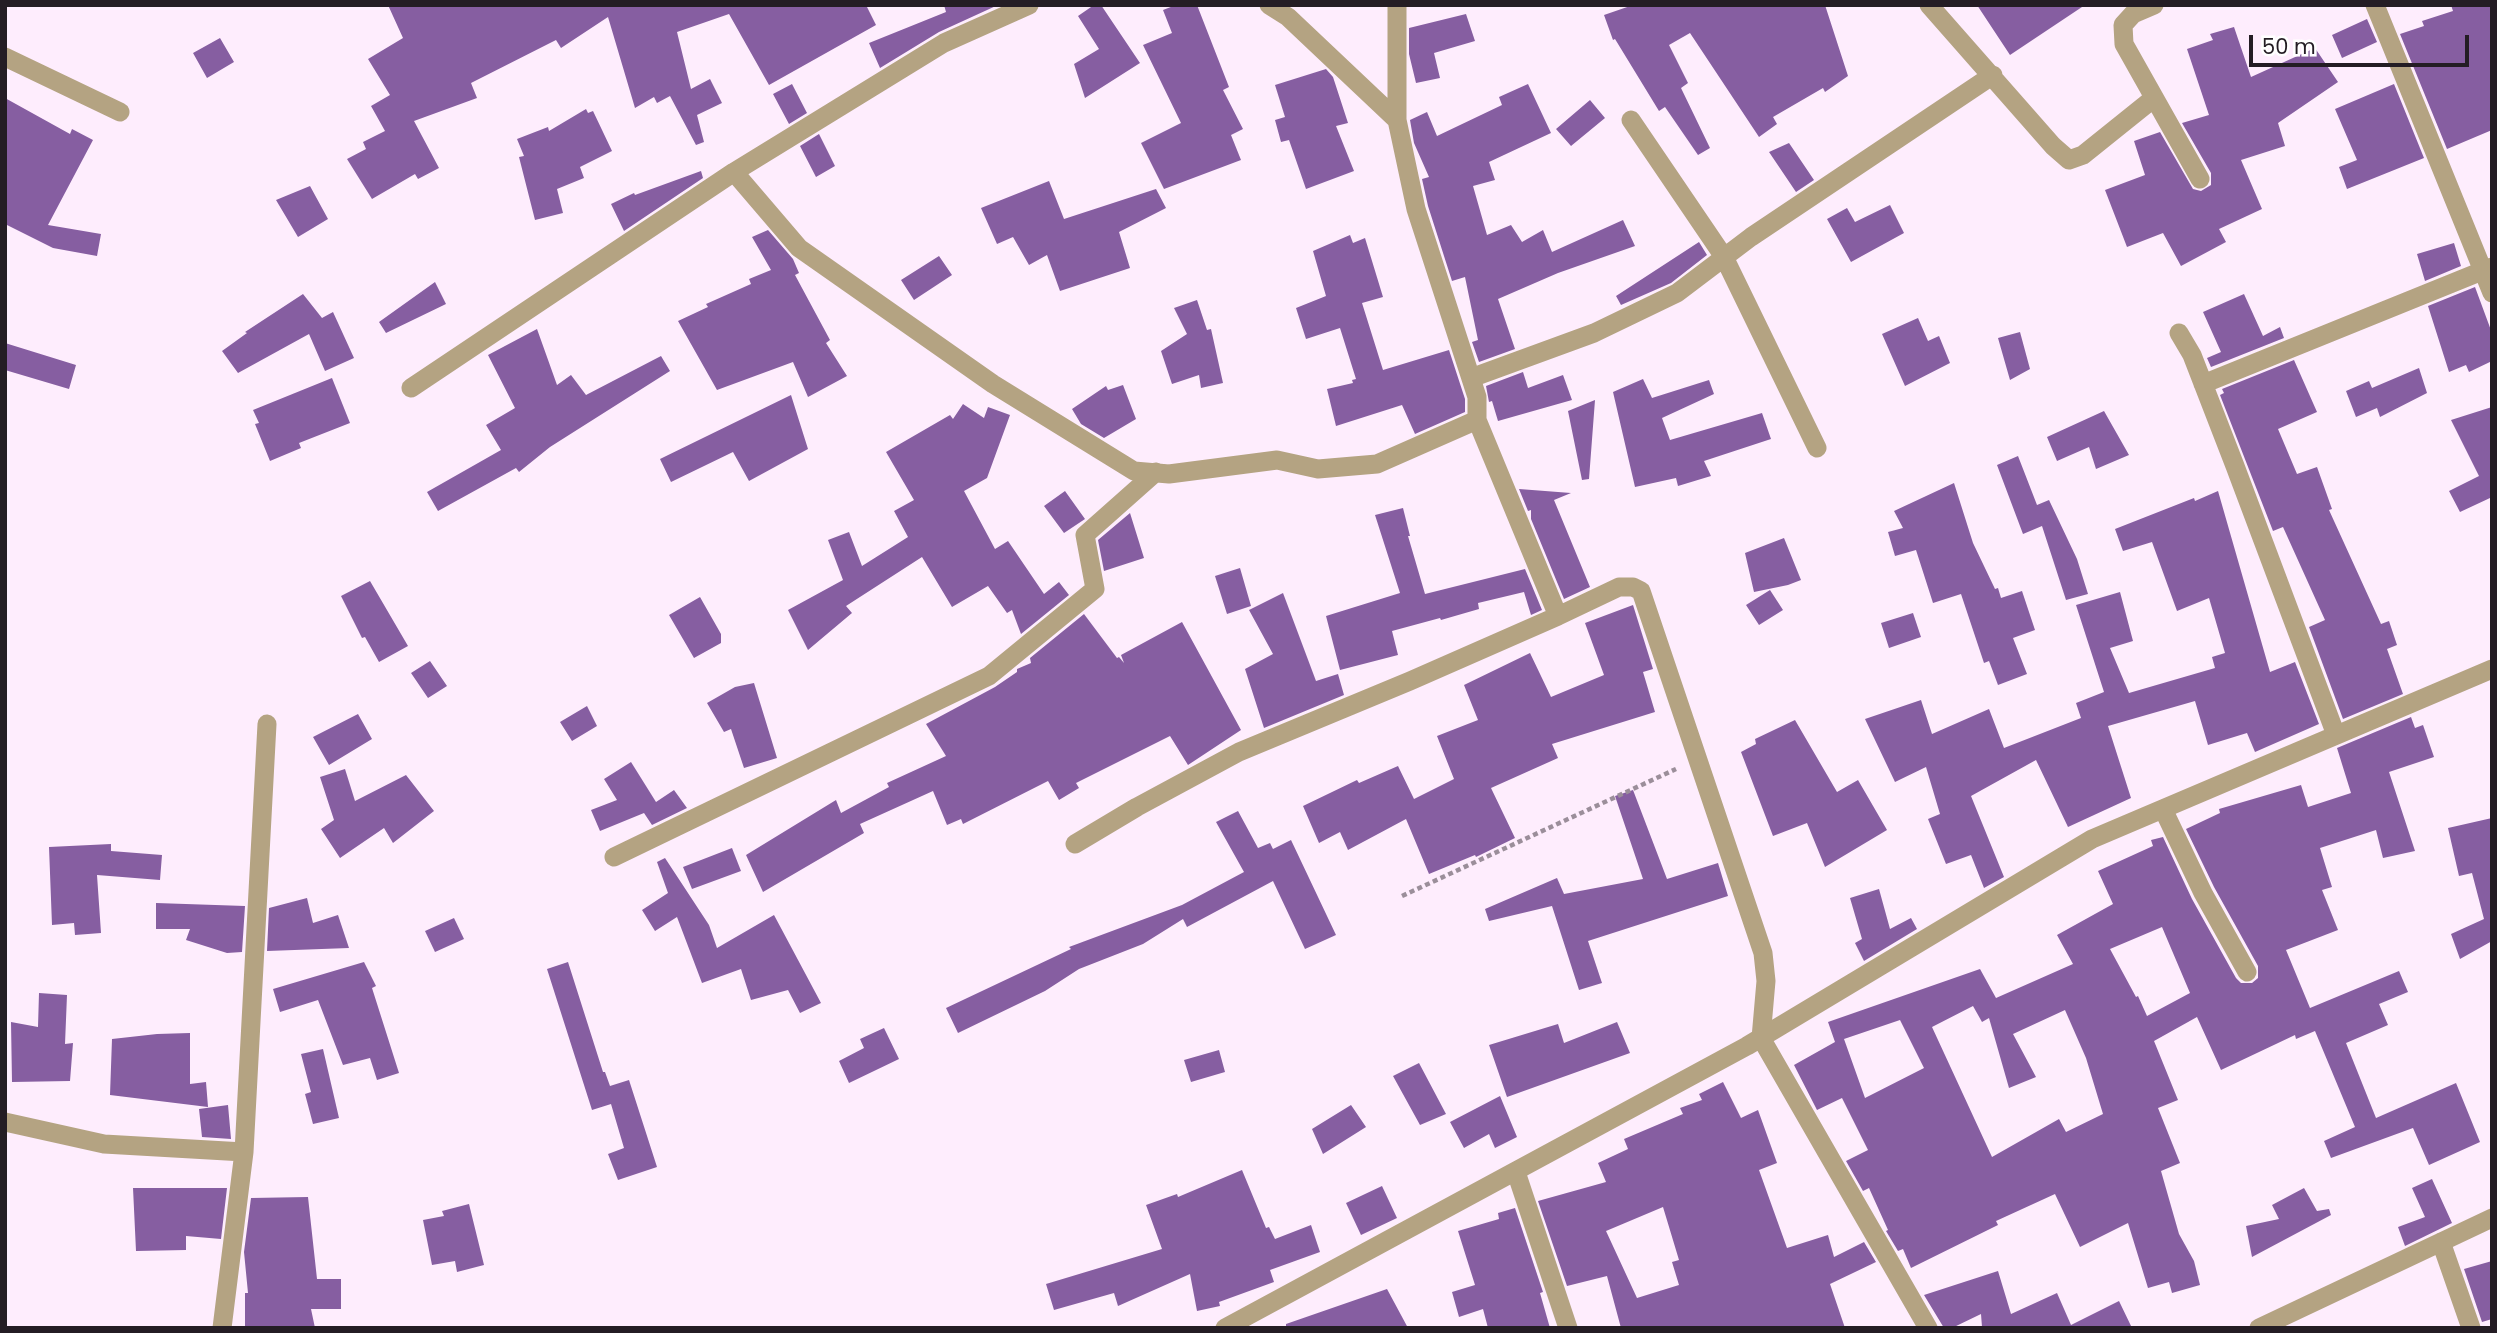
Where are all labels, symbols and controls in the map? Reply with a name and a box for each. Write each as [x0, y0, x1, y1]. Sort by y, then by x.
scale bar [2252, 21, 2472, 65]
text: 50 m [2262, 32, 2316, 61]

